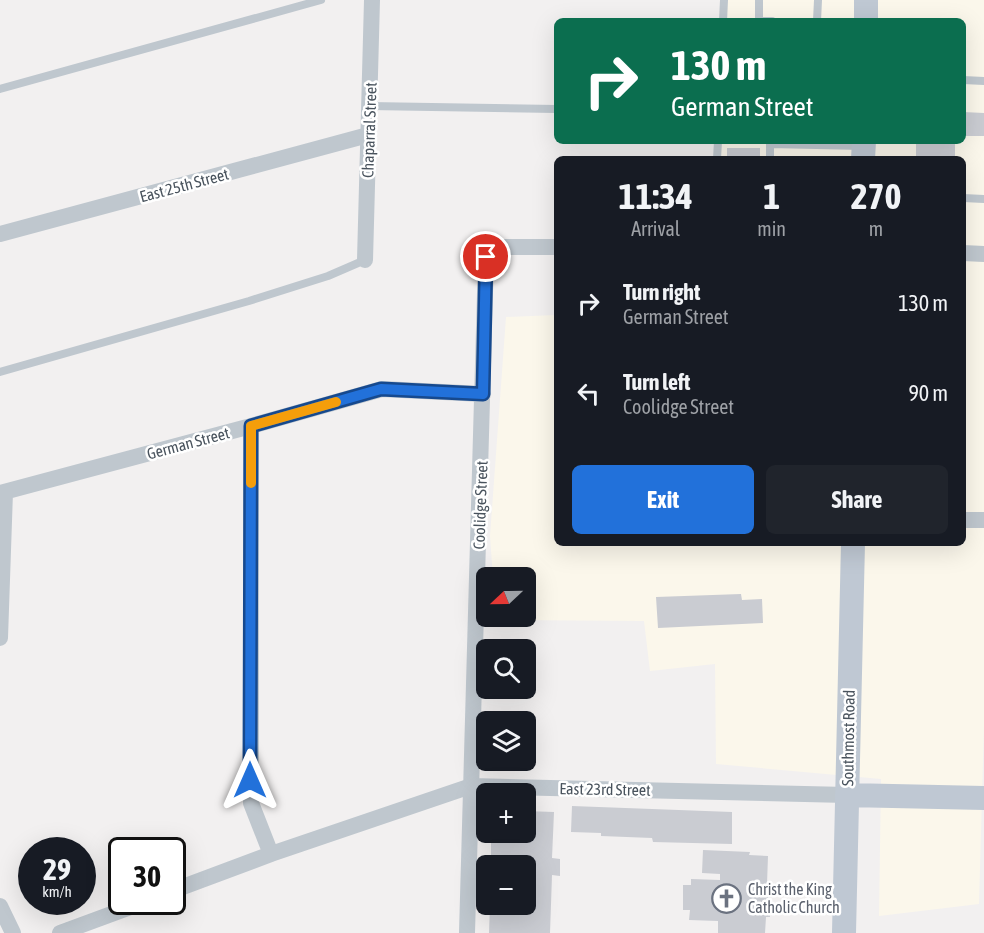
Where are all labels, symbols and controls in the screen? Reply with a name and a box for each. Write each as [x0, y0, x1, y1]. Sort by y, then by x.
text: 130 m [671, 41, 766, 89]
icon: right [572, 42, 650, 120]
street label: Chaparral Street [358, 82, 381, 178]
text: German Street [671, 91, 814, 122]
street label: East 25th Street [138, 164, 231, 206]
text: 11:34 [619, 175, 693, 217]
text: 1 [763, 175, 780, 217]
text: 270 [851, 175, 901, 217]
text: Arrival [631, 217, 680, 240]
text: min [757, 217, 786, 240]
text: m [869, 217, 883, 240]
pin [460, 231, 511, 282]
icon: arrive [469, 240, 502, 273]
text: Turn right [623, 279, 700, 305]
icon: right [572, 287, 605, 320]
text: 130 m [898, 290, 948, 316]
text: German Street [623, 305, 729, 328]
text: Turn left [623, 369, 690, 395]
icon: left [572, 377, 605, 410]
text: 90 m [908, 380, 948, 406]
text: Coolidge Street [623, 395, 734, 418]
street label: German Street [145, 423, 232, 463]
street label: Coolidge Street [469, 460, 492, 550]
button: Exit [572, 465, 754, 534]
button: Share [766, 465, 948, 534]
north arrow [476, 567, 536, 627]
map controls [476, 567, 536, 915]
button: search [476, 639, 536, 699]
street label: Southmost Road [838, 690, 858, 786]
button: layers [476, 711, 536, 771]
position arrow [218, 748, 282, 812]
street label: East 23rd Street [559, 779, 651, 799]
button: + [476, 783, 536, 843]
speed limit sign: 30 [108, 837, 186, 915]
text: 29 [43, 852, 71, 886]
button: − [476, 855, 536, 915]
place label: Christ the King Catholic Church [748, 880, 840, 916]
church icon: Christ the King Catholic Church [711, 882, 743, 914]
text: km/h [42, 883, 72, 900]

